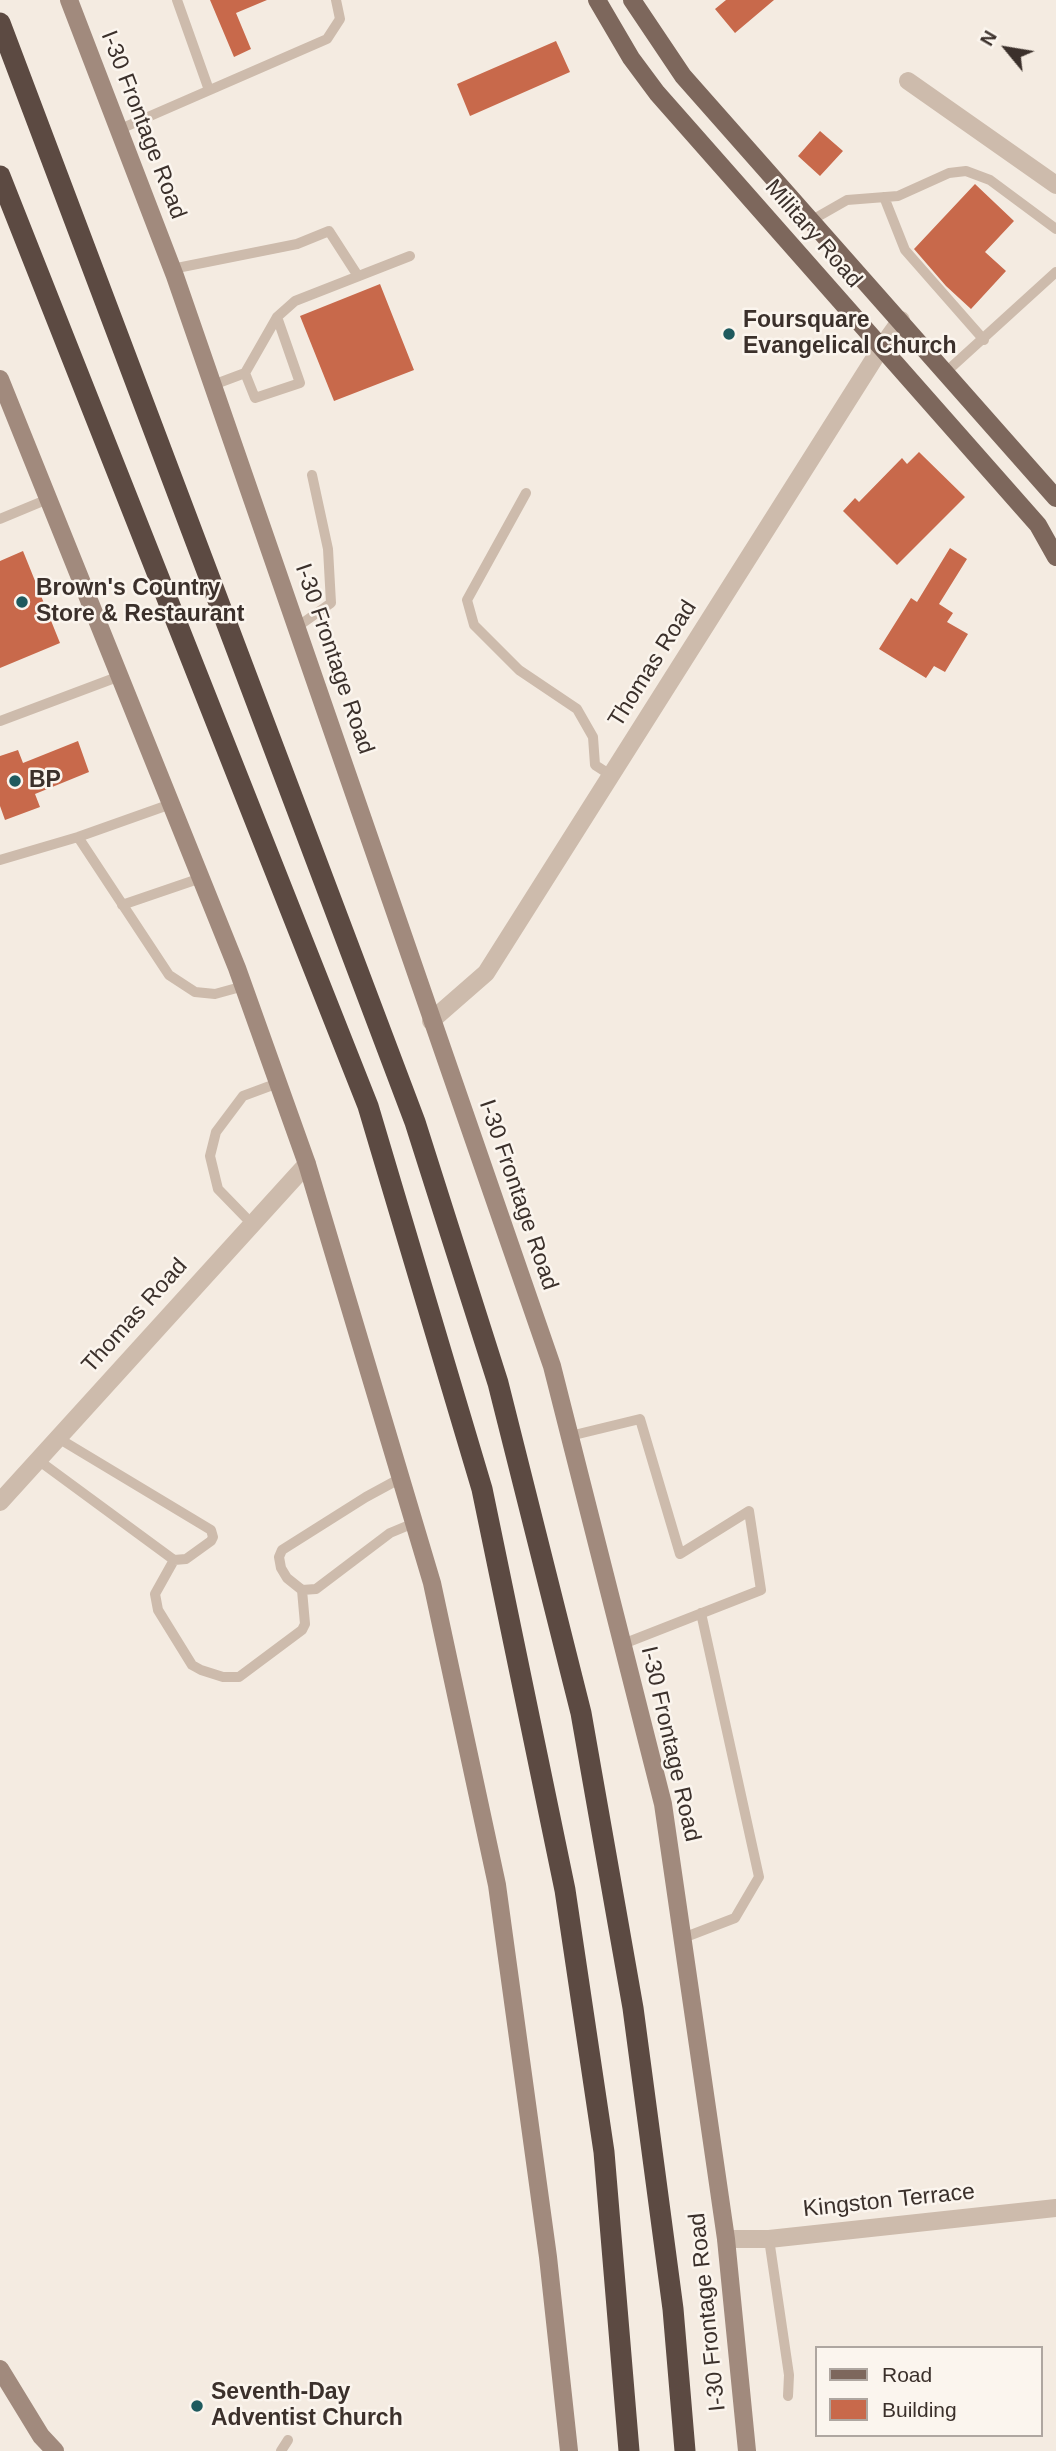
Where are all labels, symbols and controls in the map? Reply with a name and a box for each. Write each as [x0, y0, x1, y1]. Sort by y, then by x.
north arrow [972, 14, 1042, 84]
street label: I-30 Frontage Road [94, 27, 192, 223]
text: N [976, 27, 1001, 49]
street label: Military Road [759, 174, 867, 294]
place label: Foursquare Evangelical Church [743, 307, 956, 361]
marker: Foursquare Evangelical Church [721, 326, 737, 342]
street label: I-30 Frontage Road [288, 560, 380, 758]
place label: Brown's Country Store & Restaurant [36, 575, 244, 629]
marker: Brown's Country Store & Restaurant [14, 594, 30, 610]
street label: Thomas Road [603, 595, 703, 733]
place label: BP [29, 767, 61, 795]
marker: BP [7, 773, 23, 789]
street label: I-30 Frontage Road [472, 1096, 564, 1294]
street label: Thomas Road [76, 1253, 194, 1379]
street label: I-30 Frontage Road [634, 1644, 706, 1844]
street label: Kingston Terrace [802, 2178, 976, 2224]
street label: I-30 Frontage Road [684, 2211, 732, 2413]
legend [814, 2346, 1042, 2437]
text: Road [882, 2363, 932, 2386]
place label: Seventh-Day Adventist Church [211, 2379, 403, 2433]
marker: Seventh-Day Adventist Church [189, 2398, 205, 2414]
text: Building [882, 2398, 957, 2421]

